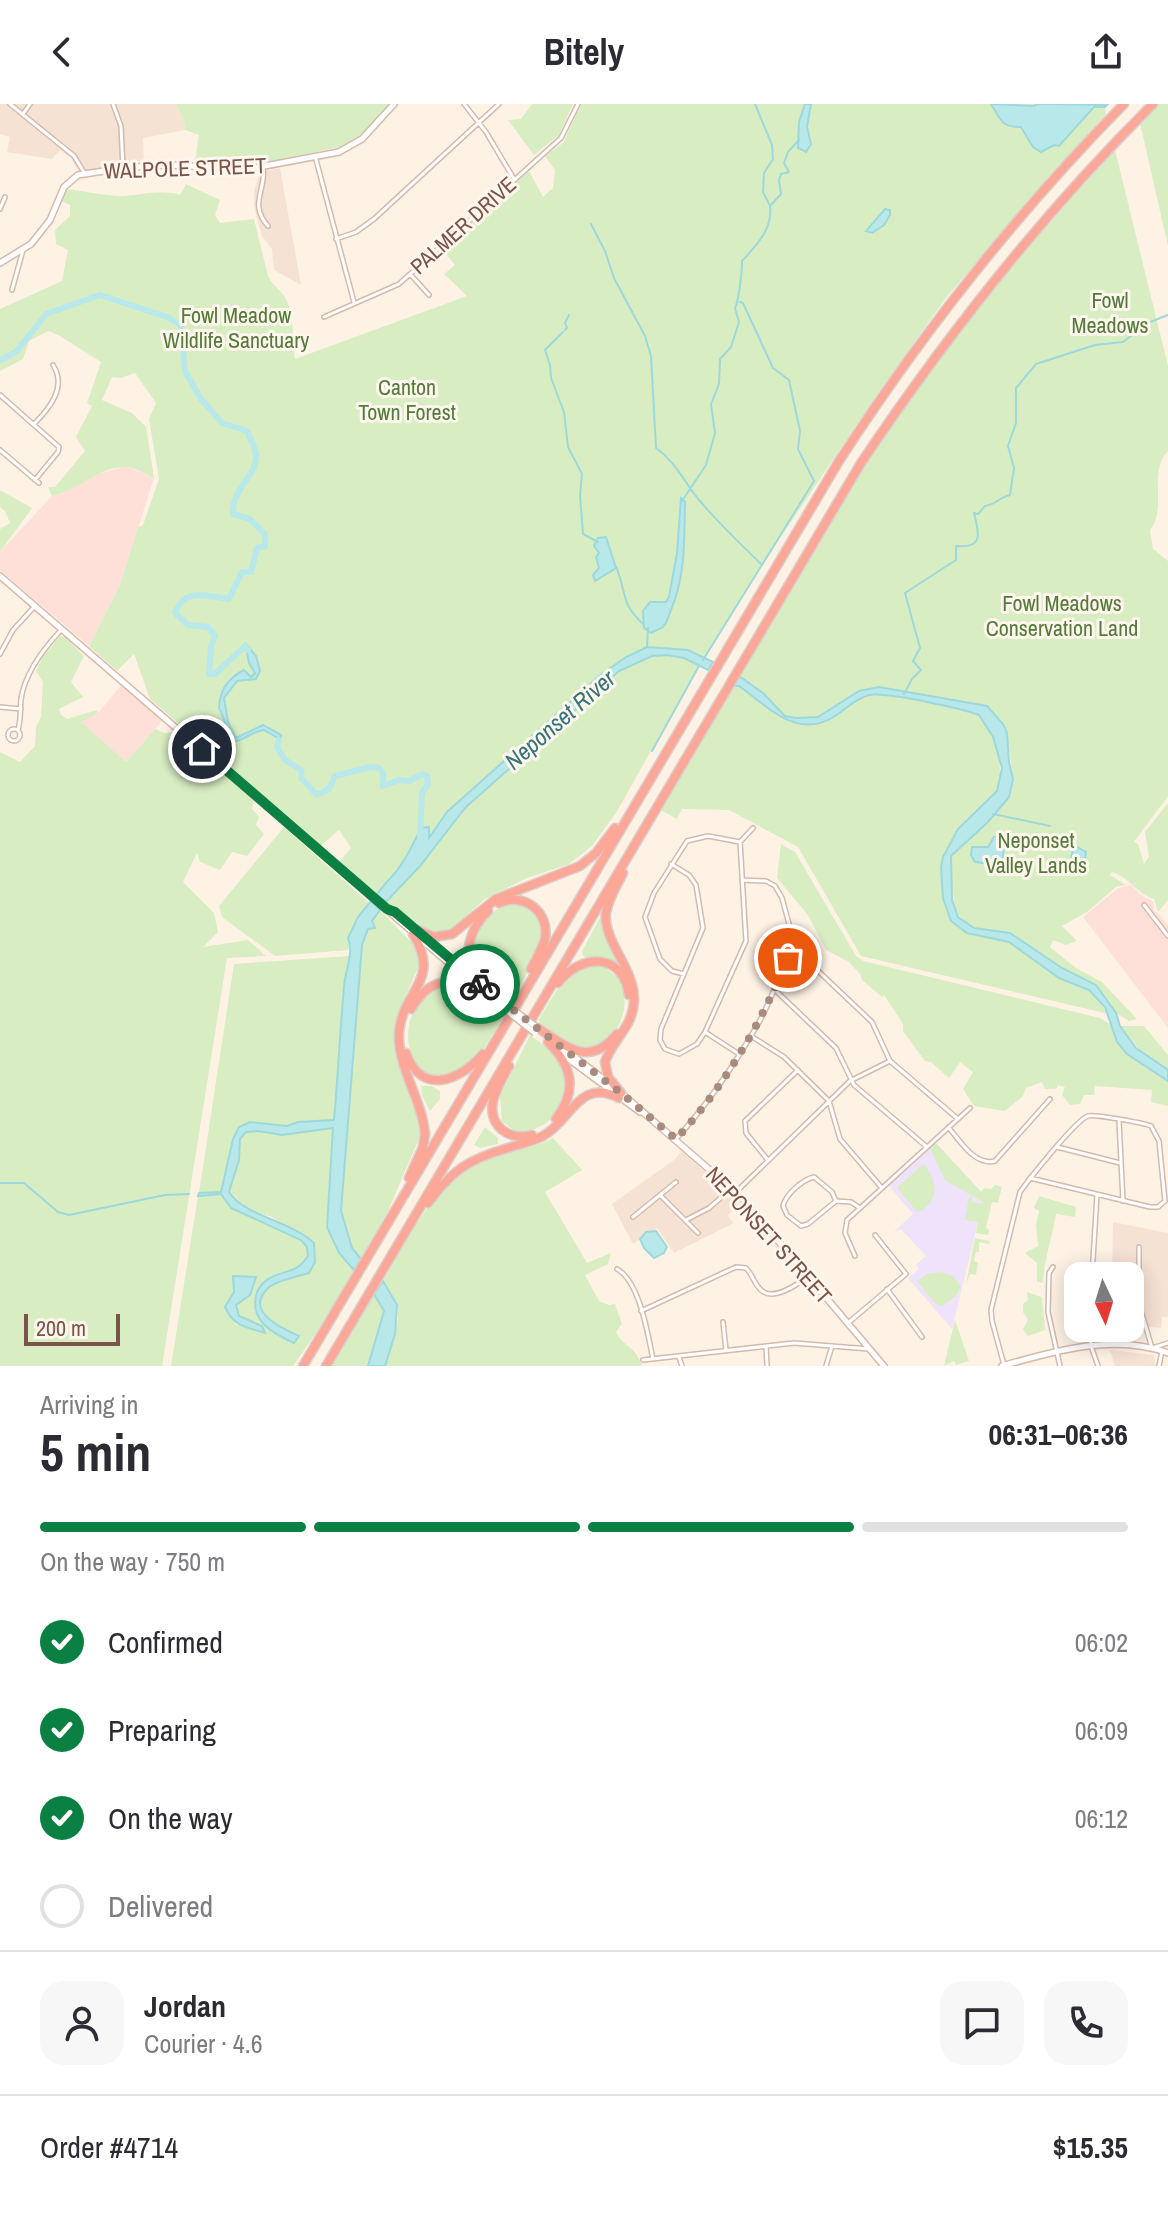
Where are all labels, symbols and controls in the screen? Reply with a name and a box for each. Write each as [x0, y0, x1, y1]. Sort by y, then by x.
text: Bitely [544, 28, 624, 76]
icon: back [40, 30, 84, 74]
icon: share [1084, 30, 1128, 74]
street label: WALPOLE STREET [103, 150, 267, 186]
street label: PALMER DRIVE [404, 169, 522, 281]
park label: Fowl Meadows [1071, 285, 1149, 340]
park label: Fowl Meadow Wildlife Sanctuary [163, 300, 309, 355]
park label: Canton Town Forest [358, 372, 456, 427]
park label: Fowl Meadows Conservation Land [986, 588, 1138, 643]
water label: Neponset River [497, 661, 623, 776]
pin [168, 715, 236, 783]
icon: home [180, 727, 224, 771]
park label: Neponset Valley Lands [985, 825, 1087, 880]
pin [754, 924, 822, 992]
icon: bag [766, 936, 810, 980]
courier [440, 944, 520, 1024]
icon: bike [458, 962, 502, 1006]
street label: NEPONSET STREET [699, 1160, 839, 1310]
north arrow [1064, 1262, 1144, 1342]
map controls [1064, 1262, 1144, 1342]
scale bar [24, 1310, 120, 1346]
text: 200 m [36, 1313, 86, 1343]
text: Arriving in [40, 1387, 138, 1422]
text: 06:31–06:36 [989, 1414, 1128, 1454]
text: 5 min [40, 1417, 151, 1487]
text: On the way · 750 m [40, 1544, 225, 1579]
icon: check [40, 1620, 84, 1664]
text: Confirmed [108, 1622, 223, 1662]
text: 06:02 [1075, 1625, 1128, 1660]
icon: check [40, 1708, 84, 1752]
text: Preparing [108, 1710, 216, 1750]
text: 06:09 [1075, 1713, 1128, 1748]
icon: check [40, 1796, 84, 1840]
text: On the way [108, 1798, 232, 1838]
text: 06:12 [1075, 1801, 1128, 1836]
text: Delivered [108, 1886, 213, 1926]
button: person [40, 1981, 124, 2065]
button: chat [940, 1981, 1024, 2065]
button: phone [1044, 1981, 1128, 2065]
text: Jordan [144, 1986, 226, 2026]
text: Courier · 4.6 [144, 2026, 263, 2061]
text: Order #4714 [40, 2127, 178, 2167]
text: $15.35 [1053, 2127, 1128, 2167]

